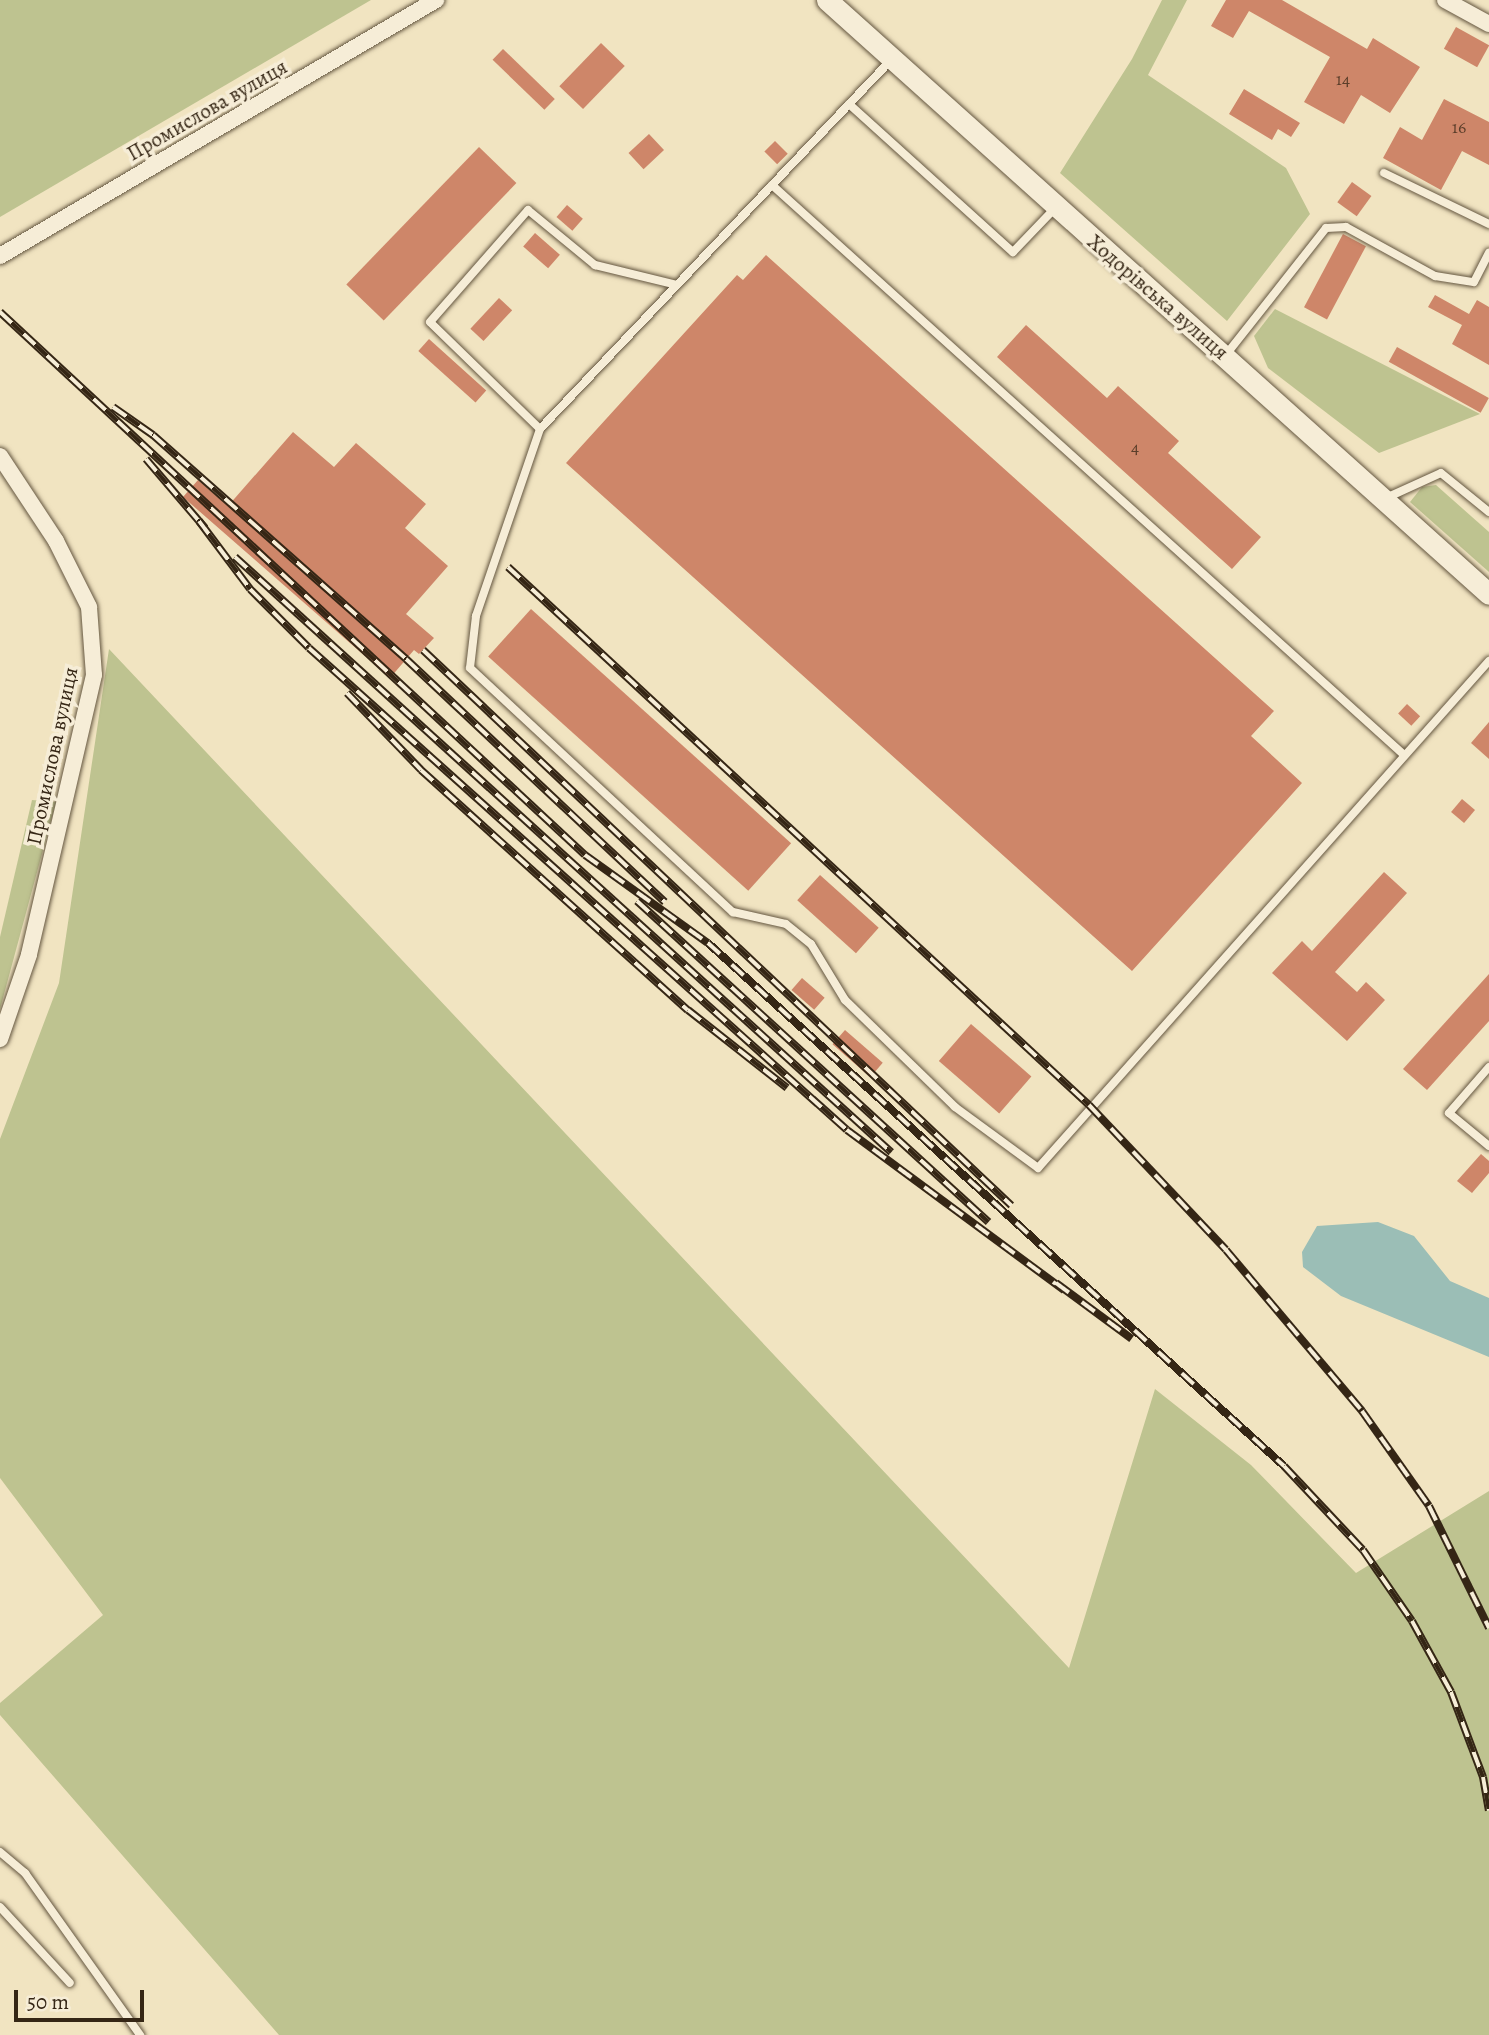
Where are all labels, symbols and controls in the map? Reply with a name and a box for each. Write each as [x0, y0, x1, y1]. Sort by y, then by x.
street label: Промислова вулиця [122, 54, 292, 166]
house number: 14 [1336, 68, 1350, 90]
house number: 16 [1452, 116, 1466, 138]
street label: Ходорівська вулиця [1082, 229, 1234, 365]
house number: 4 [1131, 436, 1139, 458]
street label: Промислова вулиця [21, 665, 83, 847]
scale bar [18, 1976, 147, 2020]
text: 50 m [27, 1988, 69, 2016]

